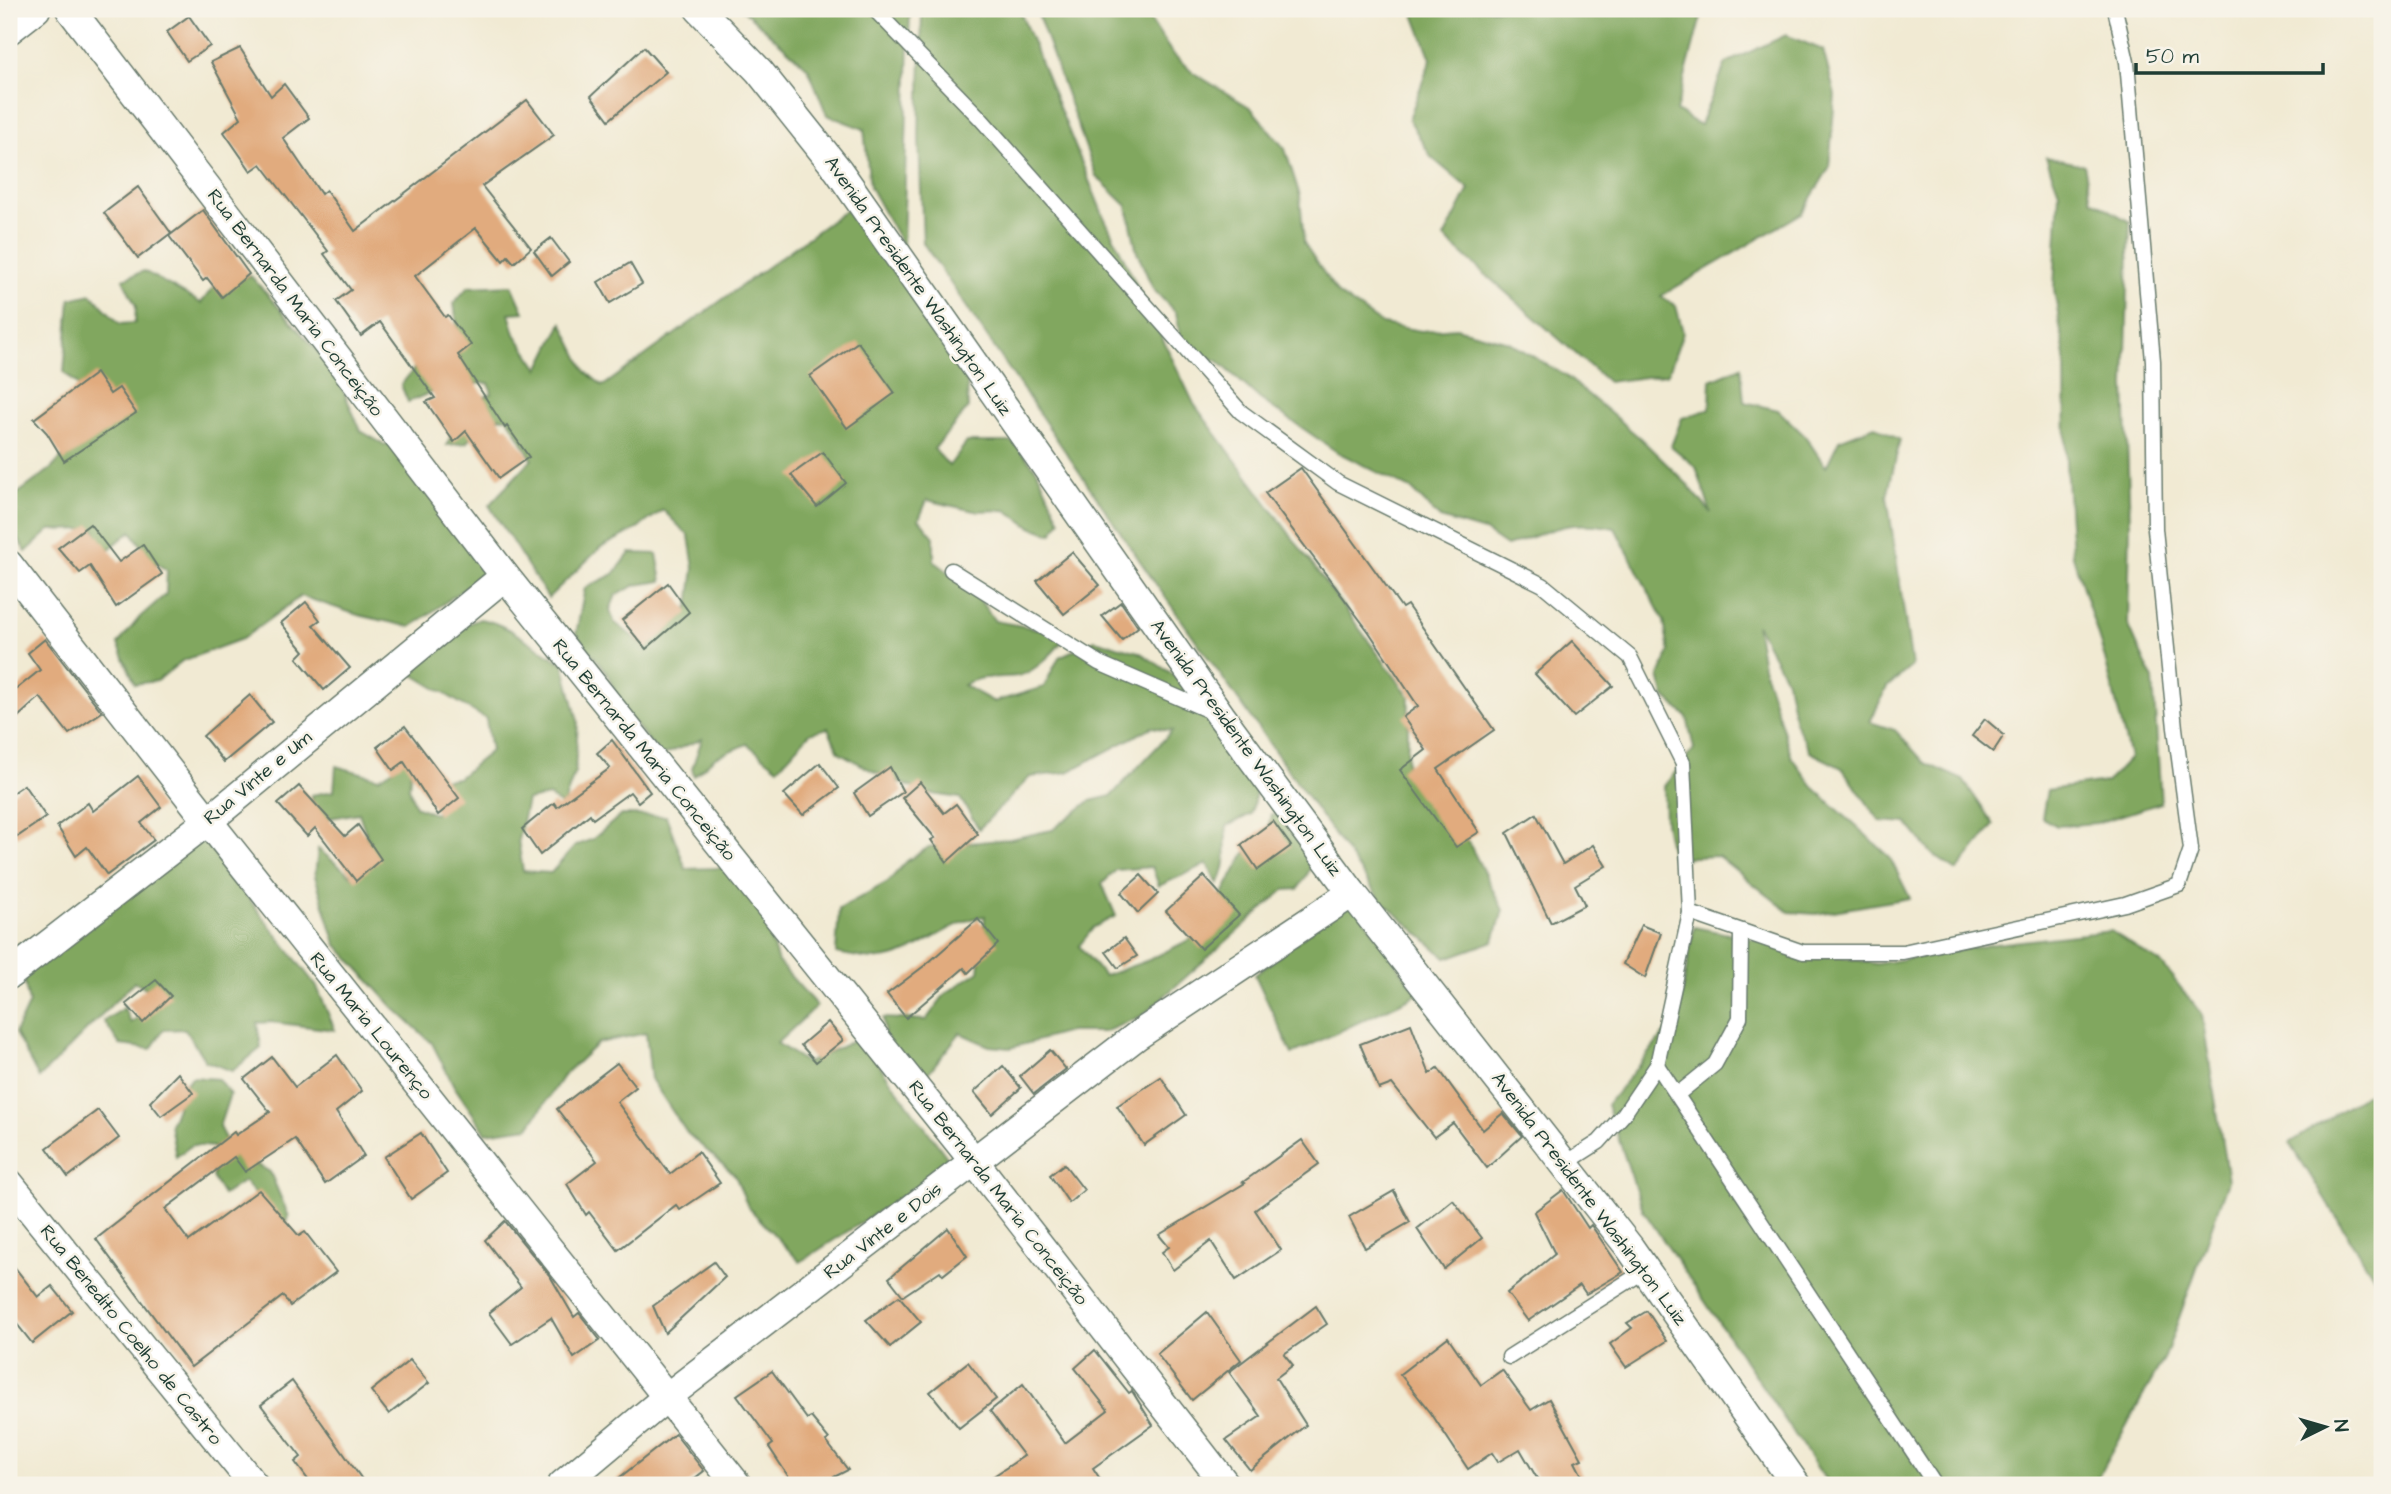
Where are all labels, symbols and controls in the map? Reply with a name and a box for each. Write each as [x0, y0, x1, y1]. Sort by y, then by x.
scale bar [2136, 32, 2323, 76]
text: 50 m [2146, 42, 2200, 71]
street label: Avenida Presidente Washington Luiz [817, 151, 1019, 422]
street label: Rua Bernarda Maria Conceição [200, 184, 390, 423]
street label: Avenida Presidente Washington Luiz [1143, 614, 1349, 883]
street label: Rua Bernarda Maria Conceição [546, 633, 742, 867]
street label: Rua Vinte e Um [198, 725, 318, 831]
street label: Rua Maria Lourenço [303, 946, 439, 1106]
street label: Avenida Presidente Washington Luiz [1484, 1067, 1694, 1333]
street label: Rua Bernarda Maria Conceição [902, 1075, 1095, 1311]
street label: Rua Vinte e Dois [818, 1176, 948, 1286]
street label: Rua Benedito Coelho de Castro [33, 1219, 229, 1451]
north arrow [2290, 1392, 2360, 1462]
text: N [2326, 1419, 2354, 1433]

